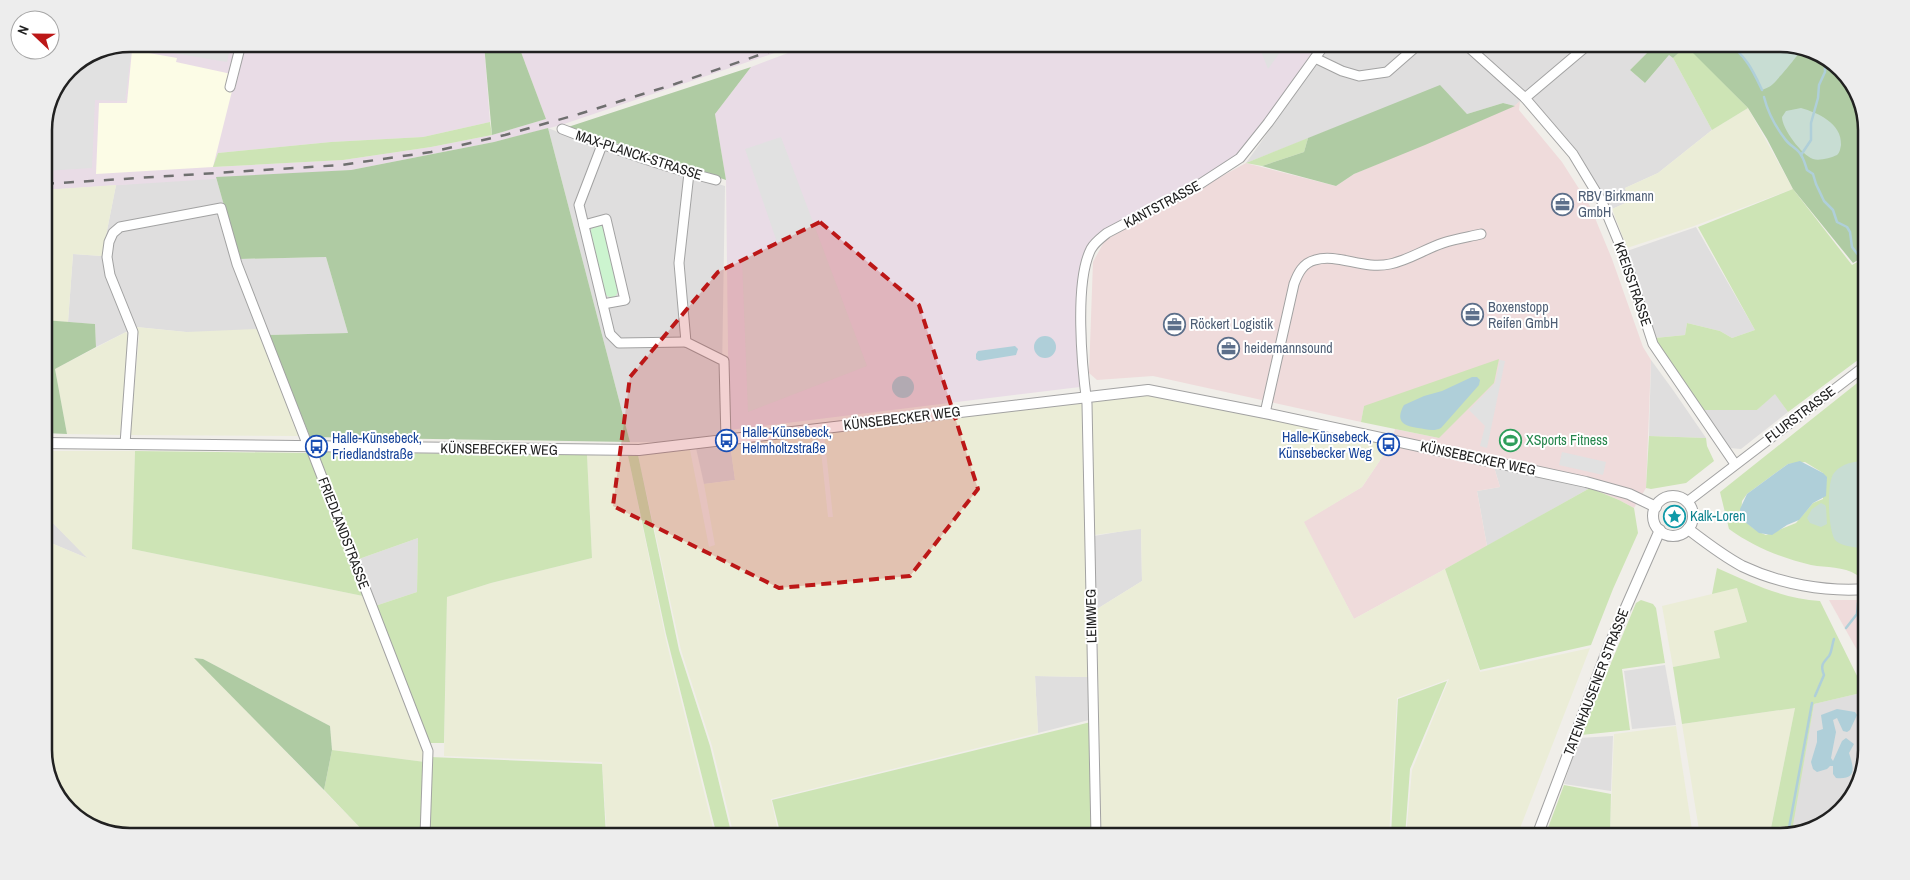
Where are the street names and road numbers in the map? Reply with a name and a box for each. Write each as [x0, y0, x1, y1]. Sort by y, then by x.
street label: MAX-PLANCK-STRASSE [573, 126, 705, 184]
street label: KANTSTRASSE [1121, 176, 1203, 232]
street label: KREISSTRASSE [1610, 239, 1656, 329]
street label: FLURSTRASSE [1761, 382, 1839, 446]
street label: KÜNSEBECKER WEG [843, 402, 961, 434]
street label: KÜNSEBECKER WEG [1419, 437, 1537, 479]
street label: KÜNSEBECKER WEG [440, 439, 558, 459]
street label: FRIEDLANDSTRASSE [314, 474, 374, 592]
street label: LEIMWEG [1082, 589, 1100, 643]
street label: TATENHAUSENER STRASSE [1560, 606, 1632, 758]

